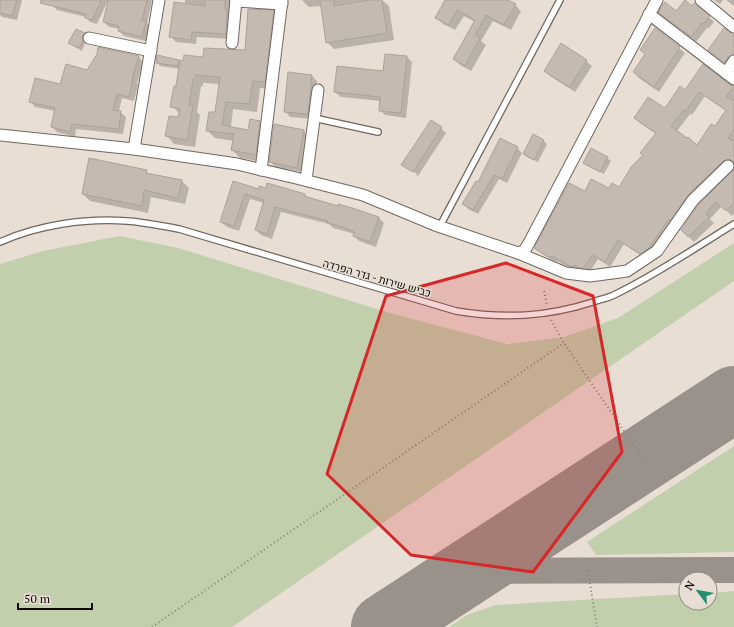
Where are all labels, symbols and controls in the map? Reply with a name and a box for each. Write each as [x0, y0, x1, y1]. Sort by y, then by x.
street label: כביש שירות - גדר הפרדה [321, 256, 433, 300]
north arrow [678, 571, 718, 611]
text: N [681, 578, 698, 593]
scale bar [18, 585, 92, 611]
text: 50 m [24, 591, 51, 606]

